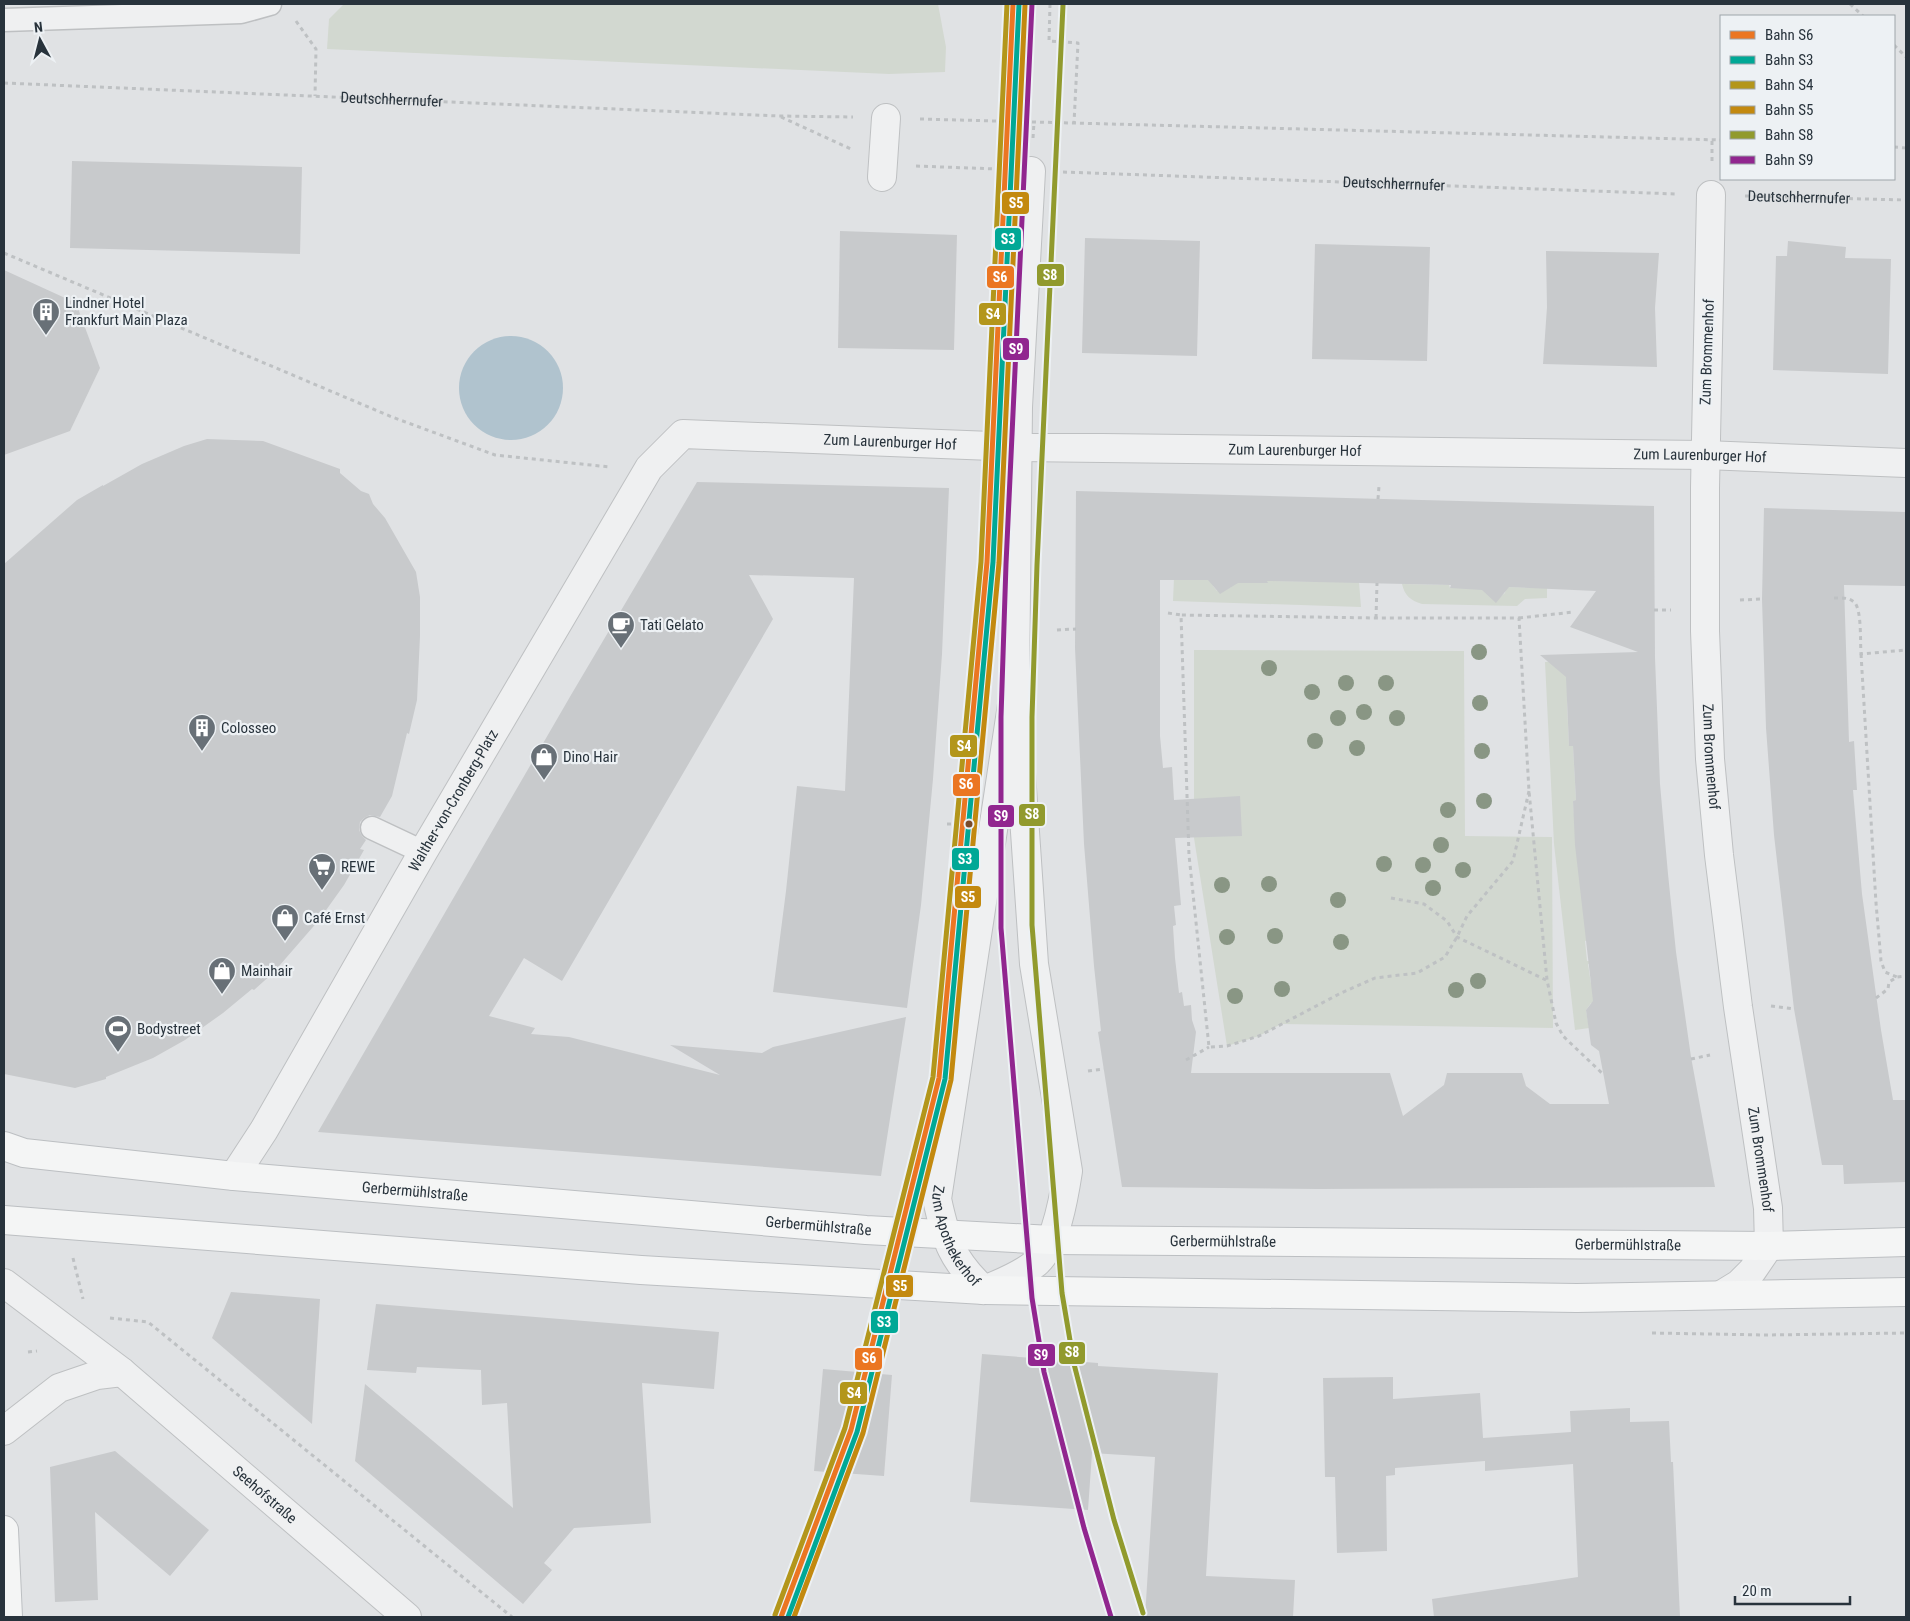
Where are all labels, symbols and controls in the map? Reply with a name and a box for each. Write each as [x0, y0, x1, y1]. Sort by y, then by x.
north arrow [15, 15, 65, 65]
legend [1720, 15, 1895, 180]
text: N [33, 19, 44, 36]
text: Bahn S6 [1765, 26, 1814, 44]
text: Bahn S3 [1765, 51, 1814, 69]
text: Bahn S4 [1765, 76, 1814, 94]
street label: Deutschherrnufer [340, 88, 444, 111]
text: Bahn S5 [1765, 101, 1814, 119]
text: Bahn S8 [1765, 126, 1814, 144]
text: Bahn S9 [1765, 151, 1814, 169]
street label: Deutschherrnufer [1342, 173, 1446, 195]
street label: Deutschherrnufer [1748, 187, 1851, 208]
line badge: S5 [1001, 191, 1030, 215]
text: S5 [1009, 195, 1023, 211]
line badge: S3 [994, 227, 1022, 251]
text: S3 [1001, 231, 1015, 247]
line badge: S8 [1036, 263, 1065, 287]
line badge: S6 [986, 265, 1015, 289]
text: S8 [1043, 267, 1057, 283]
text: S6 [993, 269, 1007, 285]
place label: Lindner Hotel Frankfurt Main Plaza [65, 294, 188, 329]
building icon: Lindner Hotel Frankfurt Main Plaza [31, 297, 61, 336]
street label: Zum Brommenhof [1696, 298, 1718, 405]
line badge: S4 [978, 302, 1007, 326]
text: S4 [986, 306, 1000, 322]
line badge: S9 [1002, 337, 1030, 361]
text: S9 [1009, 341, 1023, 357]
street label: Zum Laurenburger Hof [823, 430, 957, 454]
street label: Zum Laurenburger Hof [1228, 440, 1362, 460]
street label: Zum Laurenburger Hof [1633, 445, 1767, 466]
cafe icon: Tati Gelato [606, 610, 636, 649]
place label: Tati Gelato [640, 616, 704, 634]
street label: Zum Brommenhof [1699, 703, 1724, 811]
building icon: Colosseo [187, 713, 217, 752]
place label: Colosseo [221, 719, 276, 737]
street label: Walther-von-Cronberg-Platz [405, 726, 502, 875]
line badge: S4 [949, 734, 978, 758]
text: S4 [957, 738, 971, 754]
shop icon: Dino Hair [529, 742, 559, 781]
place label: Dino Hair [563, 748, 618, 766]
line badge: S6 [952, 773, 981, 797]
text: S6 [959, 776, 973, 792]
line badge: S8 [1018, 803, 1046, 827]
line badge: S9 [987, 804, 1015, 828]
text: S8 [1025, 806, 1039, 822]
text: S9 [994, 808, 1008, 824]
unlabelled marker [964, 819, 974, 829]
line badge: S3 [951, 847, 980, 871]
text: S3 [958, 851, 972, 867]
supermarket icon: REWE [307, 852, 337, 891]
place label: REWE [341, 858, 375, 876]
line badge: S5 [954, 885, 982, 909]
text: S5 [961, 889, 975, 905]
shop icon: Café Ernst [270, 903, 300, 942]
place label: Café Ernst [304, 909, 365, 927]
shop icon: Mainhair [207, 956, 237, 995]
place label: Mainhair [241, 962, 293, 980]
sports icon: Bodystreet [103, 1014, 133, 1053]
place label: Bodystreet [137, 1020, 201, 1038]
street label: Zum Brommenhof [1744, 1106, 1777, 1213]
street label: Gerbermühlstraße [361, 1178, 469, 1205]
street label: Zum Apothekerhof [928, 1184, 984, 1290]
street label: Gerbermühlstraße [765, 1212, 872, 1239]
street label: Gerbermühlstraße [1170, 1232, 1276, 1251]
street label: Gerbermühlstraße [1575, 1235, 1681, 1254]
line badge: S5 [885, 1274, 914, 1298]
text: S5 [893, 1278, 907, 1294]
line badge: S3 [870, 1310, 899, 1334]
text: S3 [877, 1314, 891, 1330]
line badge: S8 [1058, 1341, 1086, 1365]
line badge: S9 [1027, 1343, 1056, 1367]
text: S8 [1065, 1344, 1079, 1360]
line badge: S6 [854, 1347, 883, 1371]
text: S9 [1034, 1347, 1048, 1363]
text: S6 [862, 1350, 876, 1366]
line badge: S4 [839, 1381, 868, 1405]
text: S4 [847, 1385, 861, 1401]
street label: Seehofstraße [229, 1462, 301, 1527]
scale bar [1735, 1574, 1850, 1606]
text: 20 m [1742, 1582, 1772, 1600]

